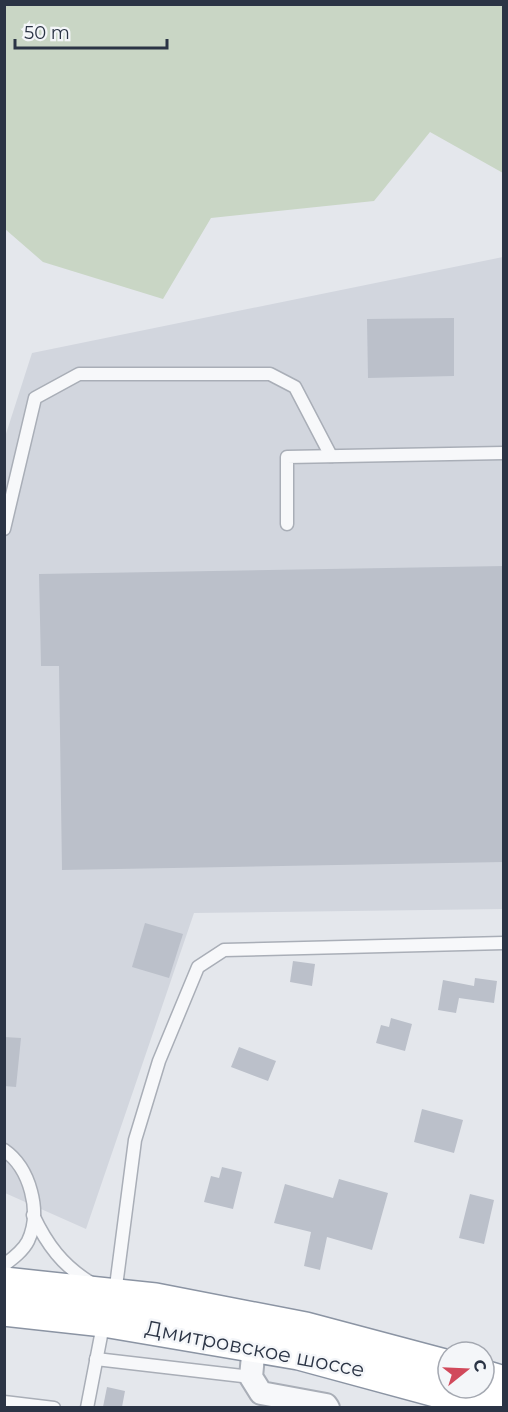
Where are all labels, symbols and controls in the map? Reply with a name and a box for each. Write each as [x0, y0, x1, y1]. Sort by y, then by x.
scale bar [15, 12, 166, 50]
text: 50 m [24, 22, 70, 44]
street label: Дмитровское шоссе [143, 1315, 367, 1382]
north arrow [436, 1340, 496, 1400]
text: С [469, 1357, 491, 1374]

